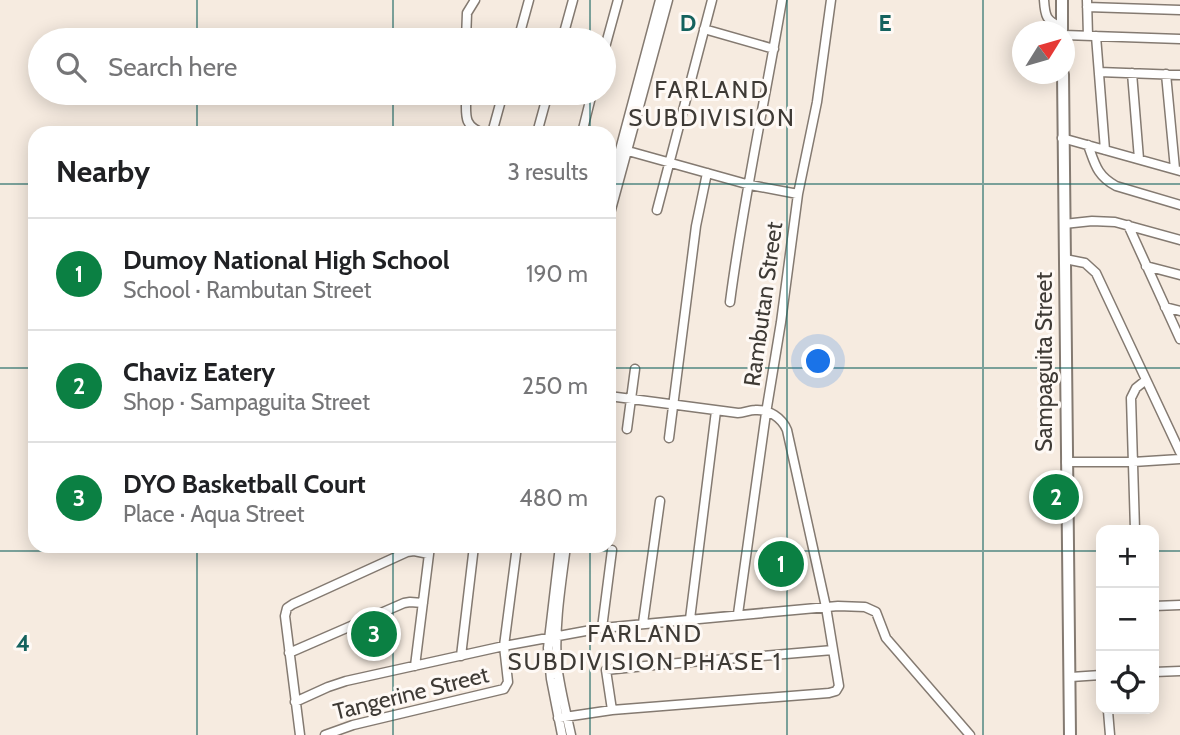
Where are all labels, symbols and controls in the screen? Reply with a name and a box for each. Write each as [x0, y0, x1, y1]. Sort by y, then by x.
text: D [680, 9, 696, 37]
text: E [878, 9, 892, 37]
north arrow [1012, 21, 1075, 84]
search box [28, 28, 616, 105]
icon: search [52, 48, 90, 86]
text: Search here [108, 51, 237, 83]
district label: FARLAND SUBDIVISION [628, 75, 796, 132]
text: Nearby [56, 153, 150, 190]
text: 3 results [507, 158, 588, 186]
street label: Rambutan Street [738, 220, 788, 388]
text: Dumoy National High School [123, 244, 450, 276]
text: 1 [75, 260, 83, 288]
text: 190 m [526, 260, 588, 288]
street label: Sampaguita Street [1030, 272, 1058, 452]
text: School · Rambutan Street [123, 276, 372, 304]
your location [801, 344, 835, 378]
text: Chaviz Eatery [123, 356, 275, 388]
text: 2 [73, 372, 85, 400]
text: 250 m [522, 372, 588, 400]
text: Shop · Sampaguita Street [123, 388, 370, 416]
text: DYO Basketball Court [123, 468, 366, 500]
pin: 2 [1033, 471, 1079, 523]
text: 3 [73, 484, 85, 512]
text: 480 m [519, 484, 588, 512]
text: Place · Aqua Street [123, 500, 305, 528]
map controls [1096, 525, 1159, 714]
button: + [1096, 525, 1159, 588]
pin: 1 [758, 538, 804, 590]
button: − [1096, 588, 1159, 651]
pin: 3 [351, 608, 397, 660]
district label: FARLAND SUBDIVISION PHASE 1 [508, 619, 782, 676]
text: 4 [16, 629, 30, 657]
button: locate [1096, 651, 1159, 714]
street label: Tangerine Street [330, 660, 492, 726]

